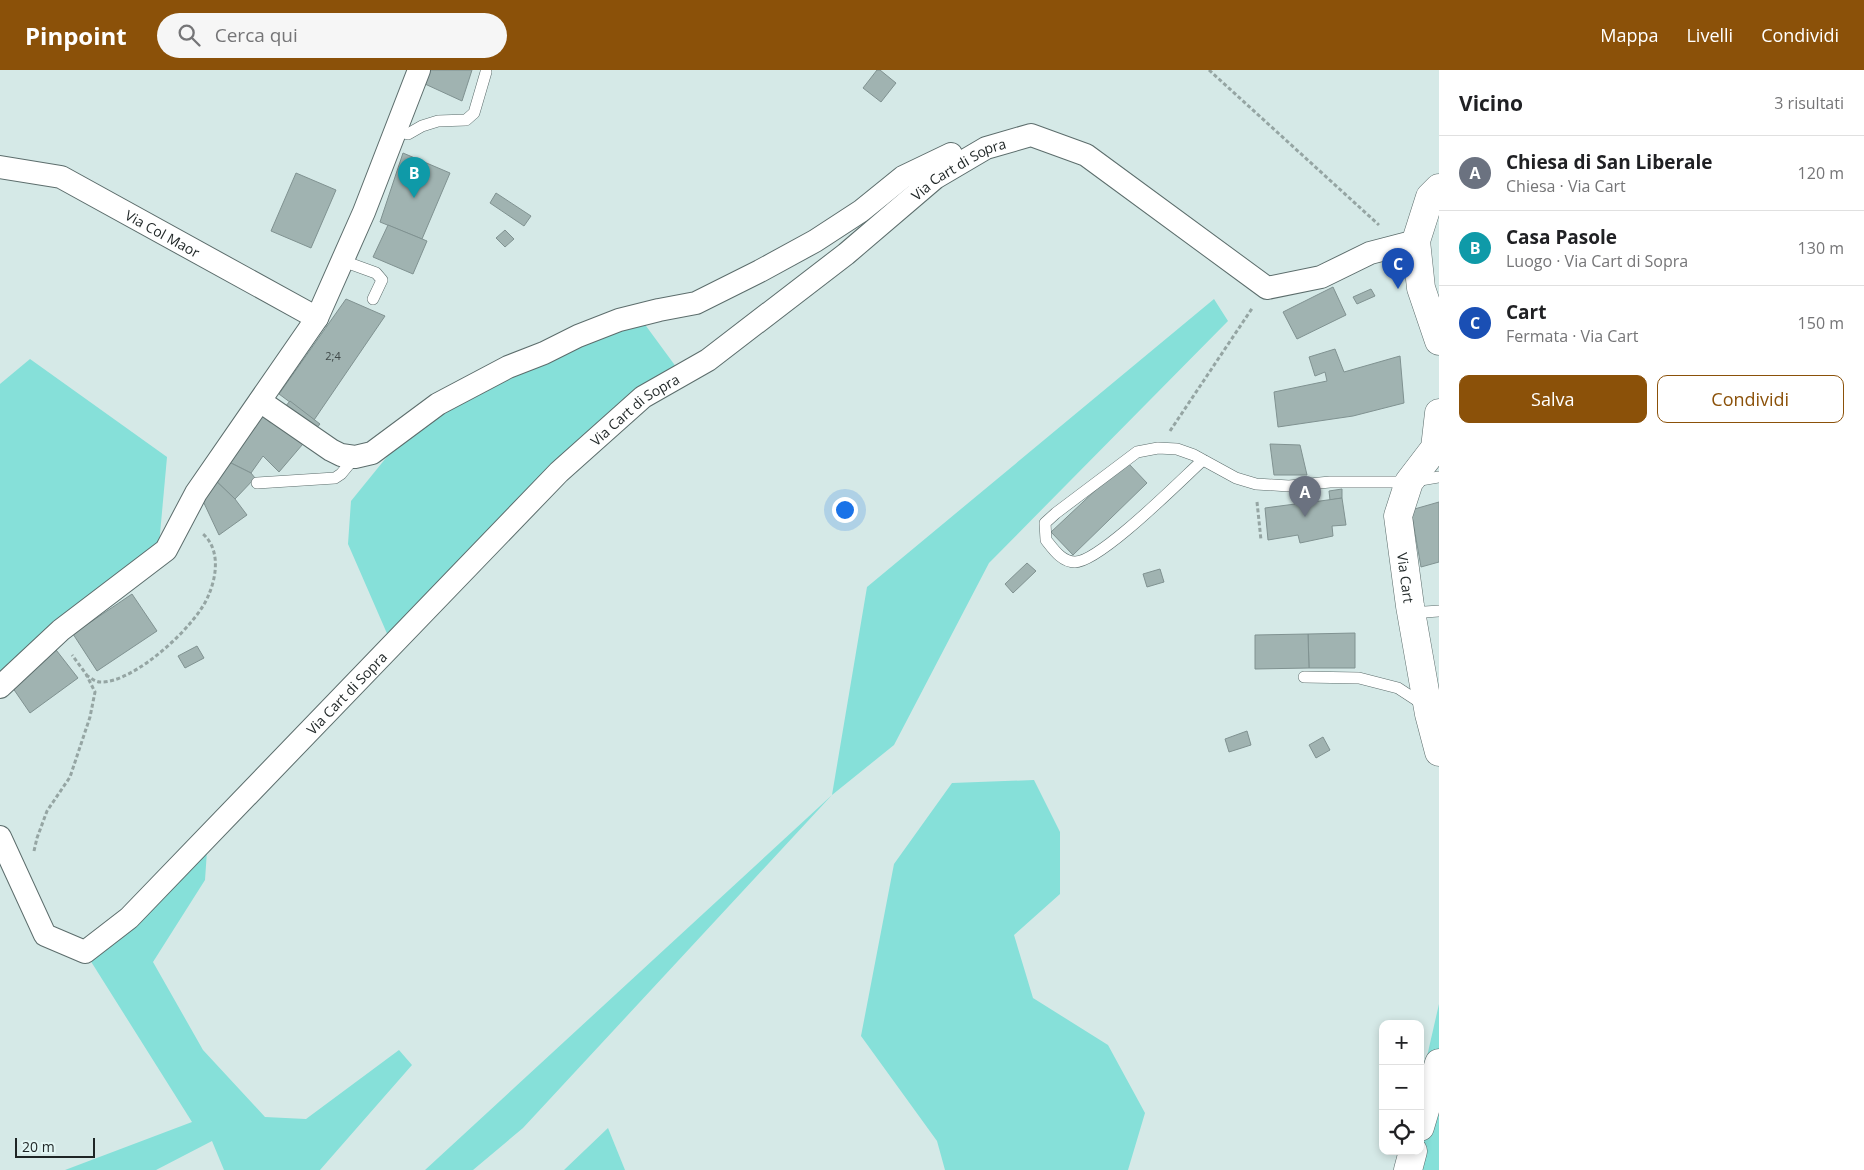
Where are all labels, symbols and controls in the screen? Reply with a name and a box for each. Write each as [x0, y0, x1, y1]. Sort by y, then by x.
search box [157, 13, 507, 58]
text: Pinpoint [25, 19, 127, 52]
icon: search [175, 21, 203, 49]
text: Cerca qui [215, 22, 298, 48]
text: Mappa [1600, 23, 1658, 47]
text: Livelli [1686, 23, 1733, 47]
text: Condividi [1761, 23, 1839, 47]
text: Vicino [1459, 89, 1523, 117]
text: 3 risultati [1774, 92, 1844, 114]
street label: Via Cart di Sopra [907, 133, 1008, 204]
text: Chiesa di San Liberale [1506, 149, 1713, 175]
pin: B [398, 157, 430, 198]
text: A [1469, 162, 1481, 184]
text: 120 m [1798, 162, 1844, 184]
text: Chiesa · Via Cart [1506, 175, 1626, 197]
street label: Via Col Maor [122, 205, 204, 261]
text: Casa Pasole [1506, 224, 1617, 250]
text: B [1470, 237, 1480, 259]
text: 130 m [1798, 237, 1844, 259]
pin: C [1382, 248, 1414, 289]
text: Luogo · Via Cart di Sopra [1506, 250, 1688, 272]
text: Cart [1506, 299, 1546, 325]
text: C [1470, 312, 1480, 334]
text: 150 m [1798, 312, 1844, 334]
text: Fermata · Via Cart [1506, 325, 1638, 347]
house number: 2;4 [325, 348, 341, 363]
street label: Via Cart di Sopra [586, 369, 683, 449]
button: Salva [1459, 375, 1647, 423]
button: Condividi [1657, 375, 1844, 423]
pin: A [1289, 476, 1321, 517]
your location [832, 497, 858, 523]
street label: Via Cart [1393, 551, 1419, 604]
street label: Via Cart di Sopra [302, 647, 391, 738]
map controls [1379, 1020, 1424, 1155]
button: + [1379, 1020, 1424, 1065]
button: − [1379, 1065, 1424, 1110]
button: locate [1379, 1110, 1424, 1155]
scale bar [15, 1135, 95, 1158]
text: 20 m [22, 1137, 55, 1156]

